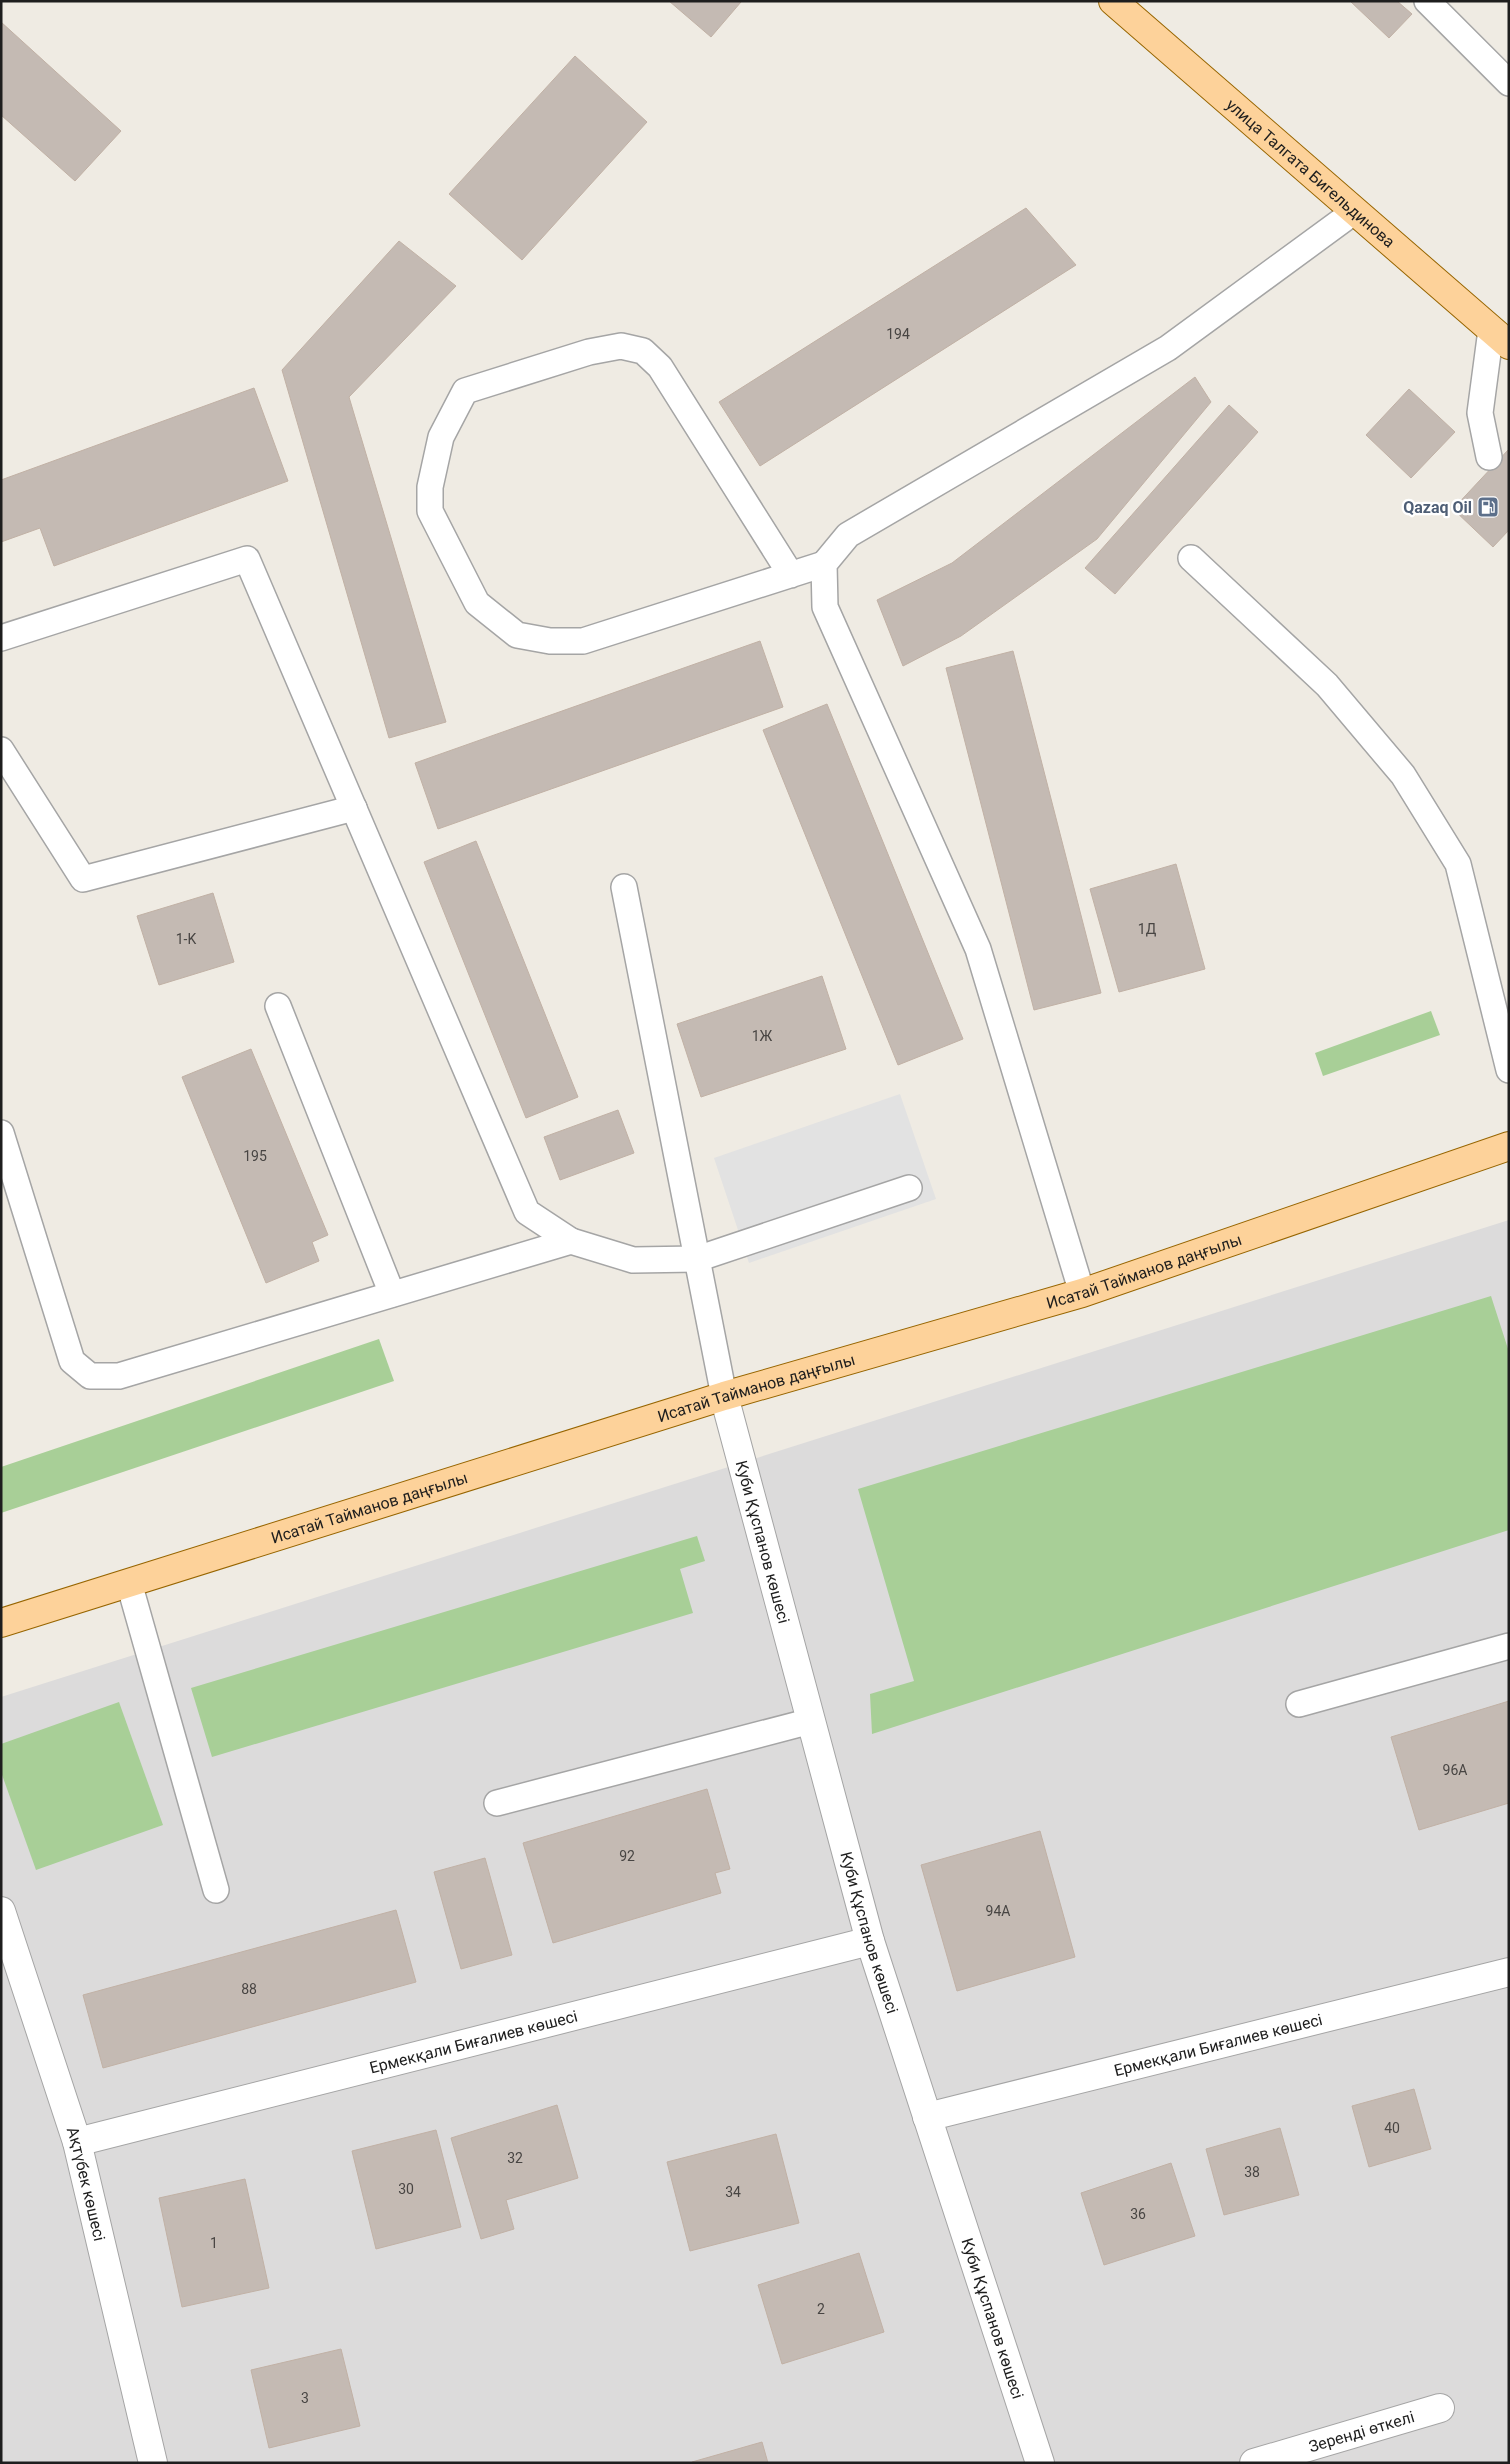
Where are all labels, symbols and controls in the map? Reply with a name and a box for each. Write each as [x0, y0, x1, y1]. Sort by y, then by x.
street label: улица Талгата Бигельдинова [1223, 94, 1399, 251]
house number: 194 [886, 326, 910, 342]
fuel station icon: Qazaq Oil [1476, 495, 1500, 519]
place label: Qazaq Oil [1403, 498, 1472, 517]
house number: 1Д [1138, 921, 1157, 937]
house number: 1-K [176, 931, 196, 947]
house number: 1Ж [752, 1028, 773, 1044]
house number: 195 [243, 1148, 267, 1164]
street label: Исатай Тайманов даңғылы [1044, 1229, 1244, 1312]
street label: Исатай Тайманов даңғылы [655, 1349, 857, 1426]
street label: Куби Құспанов көшесi [732, 1458, 794, 1625]
street label: Исатай Тайманов даңғылы [269, 1468, 470, 1547]
house number: 96А [1443, 1762, 1467, 1778]
house number: 92 [619, 1848, 635, 1864]
street label: Куби Құспанов көшесi [837, 1850, 902, 2016]
house number: 94А [986, 1903, 1010, 1919]
house number: 88 [241, 1981, 257, 1997]
street label: Ермекқали Биғалиев көшесі [367, 2006, 579, 2077]
street label: Ермекқали Биғалиев көшесі [1112, 2009, 1324, 2080]
house number: 40 [1384, 2120, 1400, 2136]
street label: Ақтүбек көшесi [63, 2124, 110, 2243]
house number: 32 [507, 2150, 523, 2166]
house number: 38 [1244, 2164, 1260, 2180]
house number: 30 [398, 2181, 414, 2197]
house number: 34 [725, 2184, 741, 2200]
house number: 36 [1130, 2206, 1146, 2222]
house number: 1 [210, 2235, 218, 2251]
street label: Куби Құспанов көшесi [958, 2236, 1028, 2401]
house number: 2 [817, 2301, 825, 2317]
house number: 3 [301, 2390, 309, 2406]
street label: Зеренді өткелі [1306, 2407, 1416, 2456]

